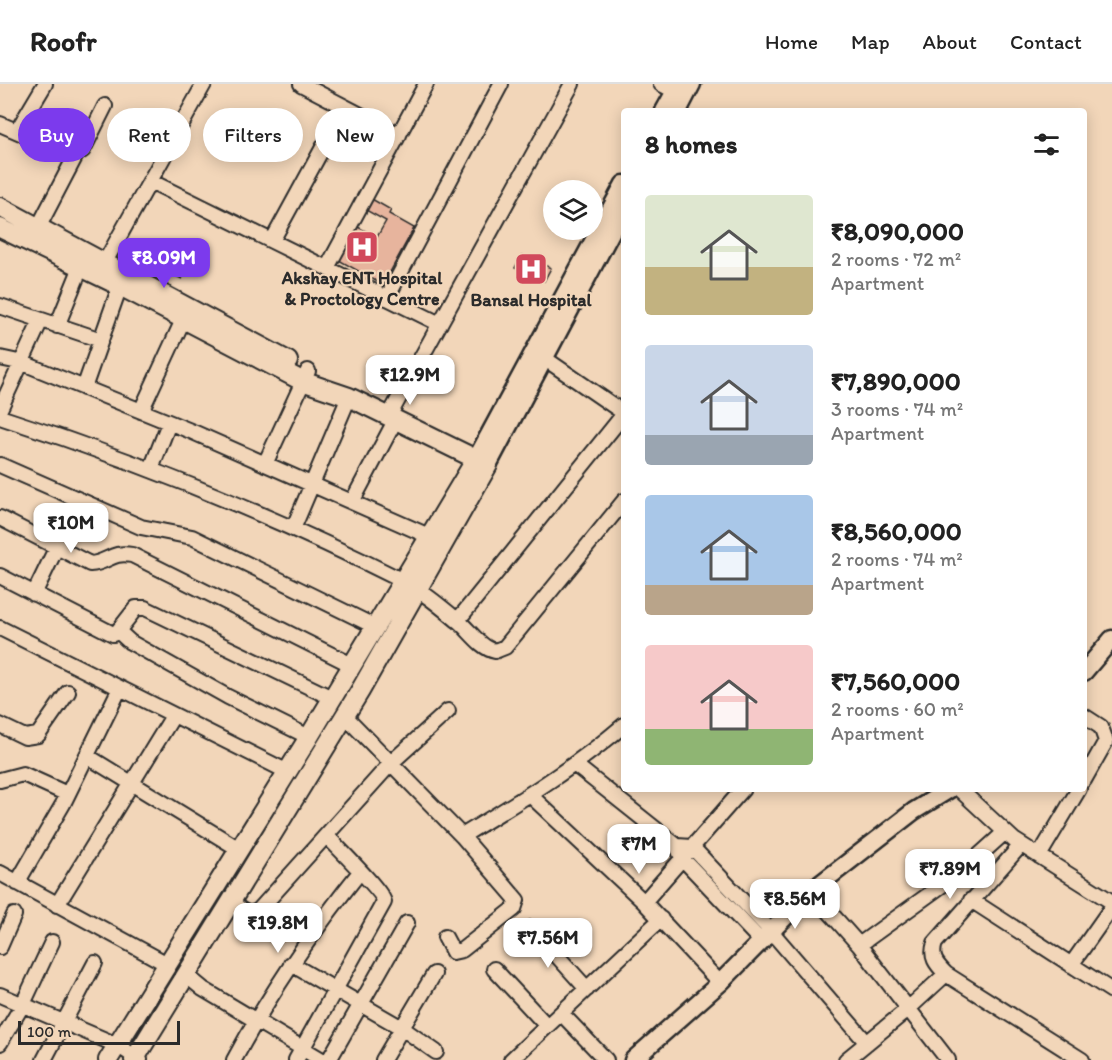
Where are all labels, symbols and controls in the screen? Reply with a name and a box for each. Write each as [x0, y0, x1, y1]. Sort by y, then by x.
text: Roofr [30, 24, 96, 58]
text: Home [765, 29, 818, 54]
text: Map [851, 29, 890, 54]
text: About [923, 29, 977, 54]
text: Contact [1010, 29, 1082, 54]
chip: Buy [18, 108, 95, 162]
chip: Rent [107, 108, 191, 162]
chip: Filters [203, 108, 303, 162]
chip: New [315, 108, 395, 162]
text: 8 homes [645, 128, 737, 160]
icon: filters [1030, 128, 1063, 161]
map controls [543, 180, 603, 240]
button: layers [543, 180, 603, 240]
text: ₹8,090,000 [831, 215, 964, 247]
icon: home [693, 219, 765, 291]
hospital icon: Akshay ENT Hospital & Proctology Centre [344, 229, 380, 265]
pin: ₹8.09M [115, 238, 213, 289]
text: ₹8.09M [132, 245, 196, 269]
text: 2 rooms · 72 m² [831, 247, 961, 271]
hospital icon: Bansal Hospital [513, 251, 549, 287]
place label: Akshay ENT Hospital & Proctology Centre [281, 267, 443, 310]
text: Apartment [831, 271, 924, 295]
place label: Bansal Hospital [471, 289, 592, 311]
pin: ₹12.9M [361, 355, 459, 406]
text: ₹12.9M [380, 362, 440, 386]
text: ₹7,890,000 [831, 365, 961, 397]
icon: home [693, 369, 765, 441]
text: 3 rooms · 74 m² [831, 397, 963, 421]
text: Apartment [831, 421, 924, 445]
pin: ₹10M [35, 503, 107, 554]
text: ₹10M [47, 510, 95, 534]
text: ₹8,560,000 [831, 515, 962, 547]
icon: home [693, 519, 765, 591]
text: 2 rooms · 74 m² [831, 547, 963, 571]
text: Apartment [831, 571, 924, 595]
text: ₹7,560,000 [831, 665, 960, 697]
icon: home [693, 669, 765, 741]
text: 2 rooms · 60 m² [831, 697, 964, 721]
text: Apartment [831, 721, 924, 745]
pin: ₹7M [610, 824, 668, 875]
text: ₹7M [621, 831, 657, 855]
pin: ₹7.89M [901, 849, 999, 900]
text: ₹7.89M [919, 856, 981, 880]
pin: ₹8.56M [746, 879, 844, 930]
text: ₹8.56M [764, 886, 826, 910]
pin: ₹19.8M [229, 903, 327, 954]
text: ₹19.8M [247, 910, 309, 934]
pin: ₹7.56M [499, 918, 597, 969]
text: ₹7.56M [517, 925, 579, 949]
scale bar [18, 1018, 180, 1046]
text: 100 m [27, 1022, 71, 1041]

